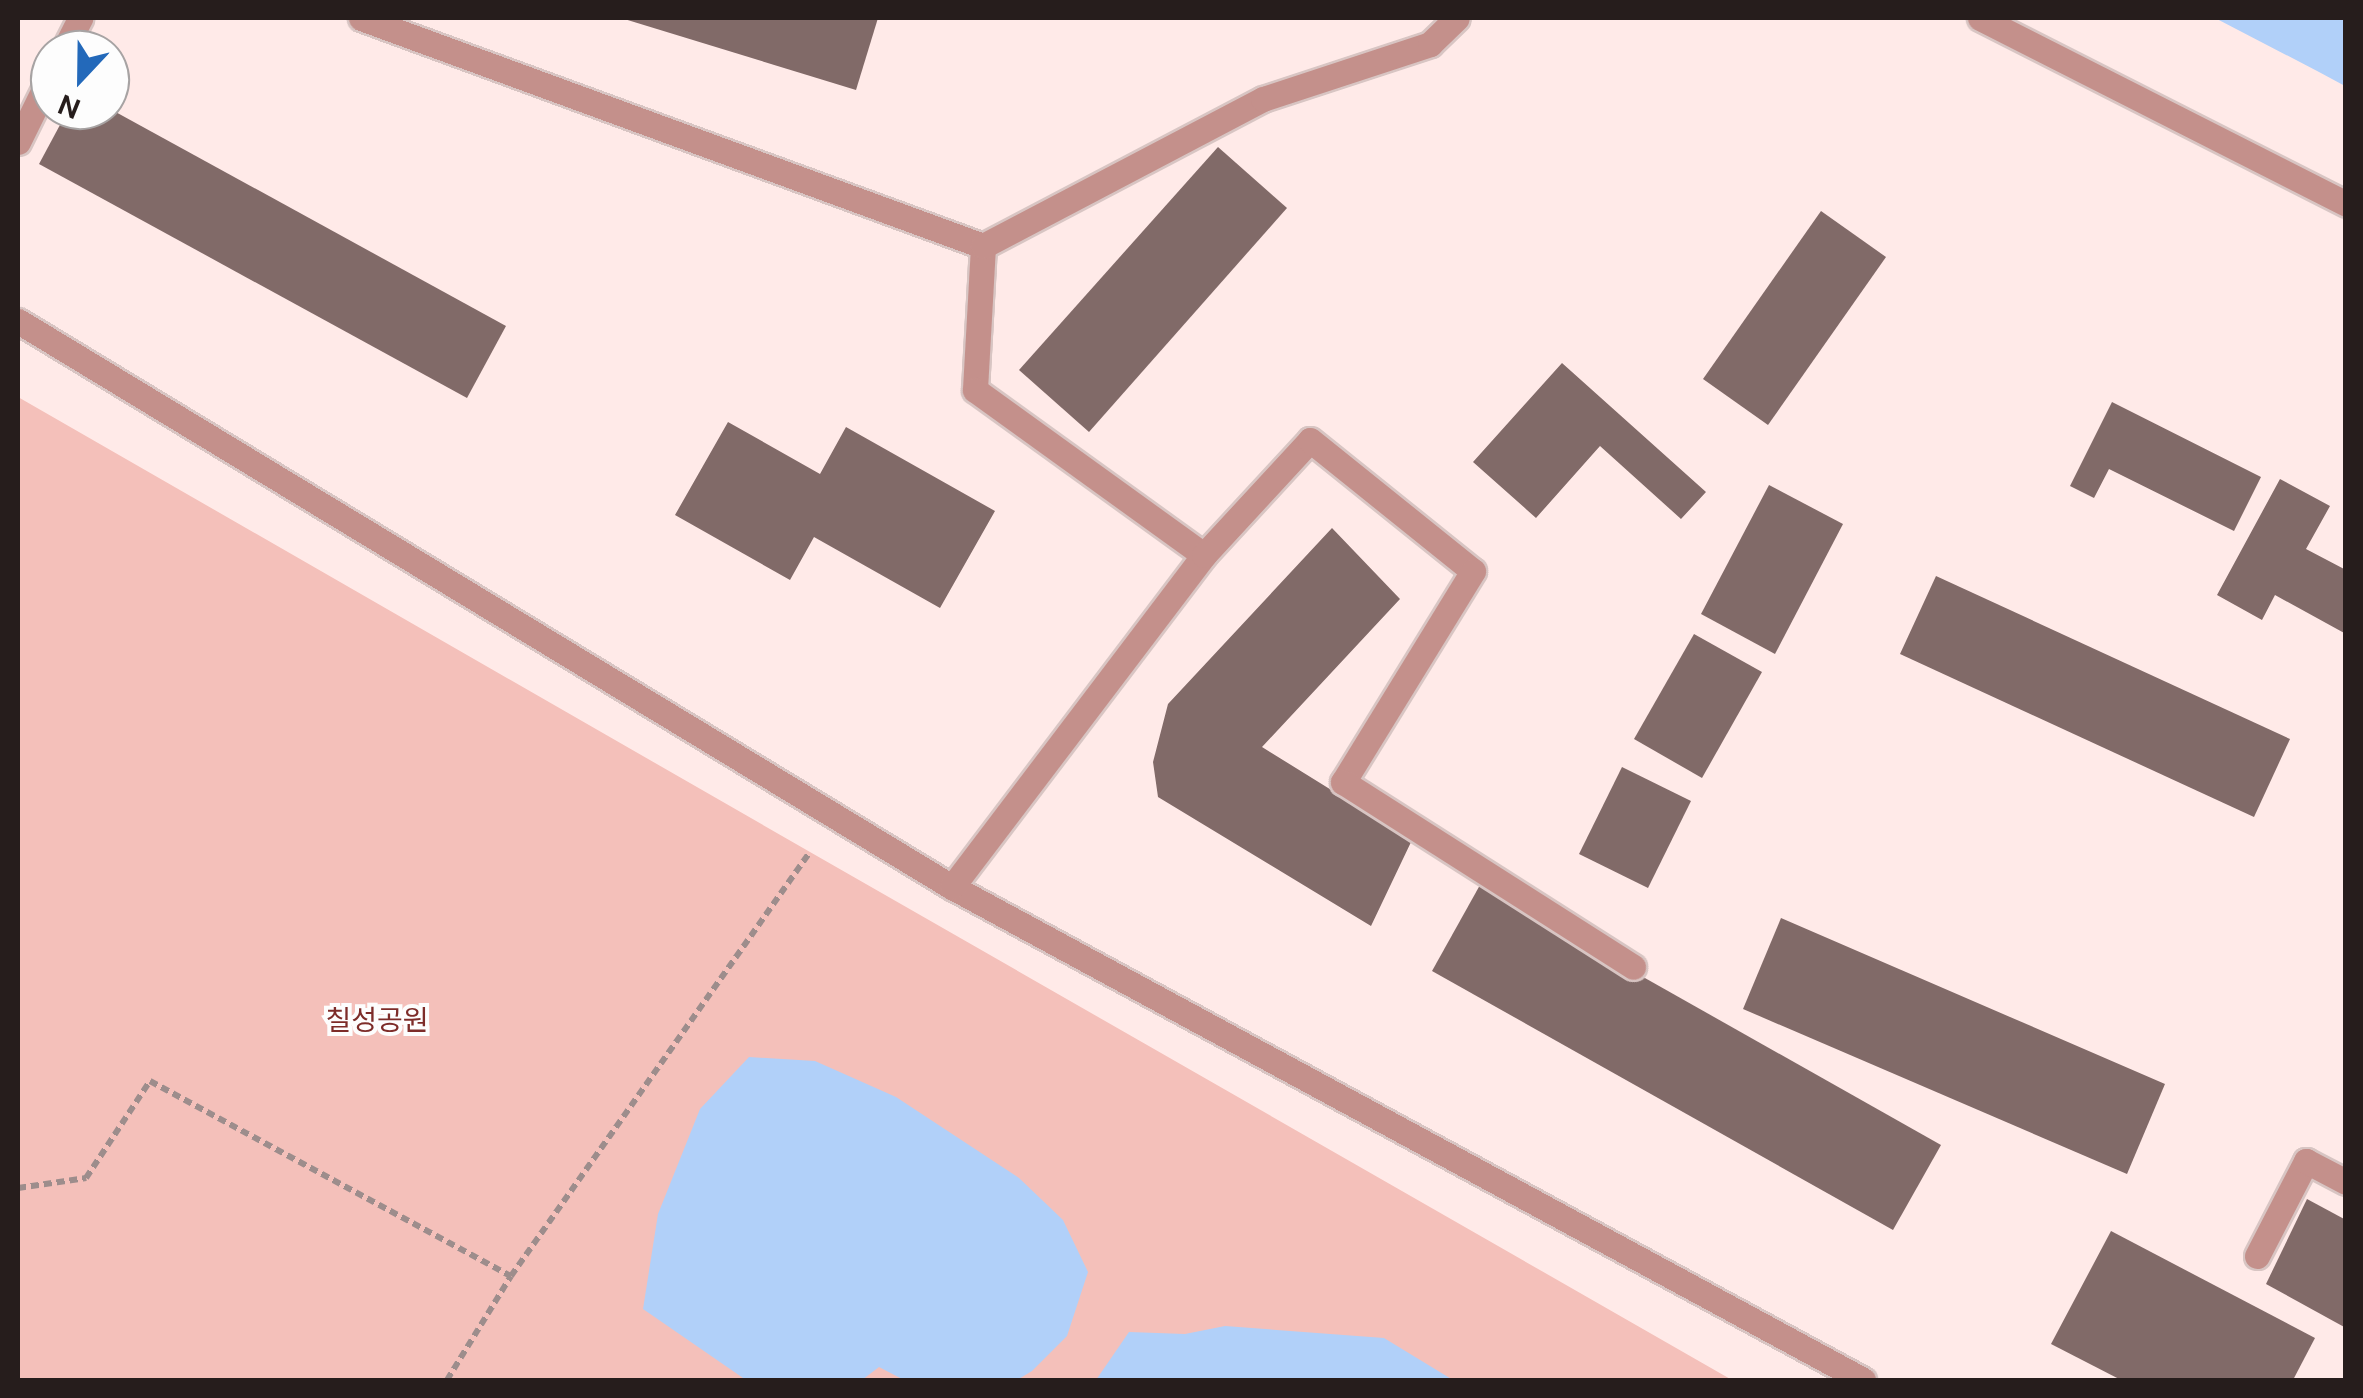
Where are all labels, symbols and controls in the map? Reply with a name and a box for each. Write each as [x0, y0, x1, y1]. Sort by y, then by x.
north arrow [30, 30, 130, 130]
text: N [53, 85, 86, 127]
park label: 칠성공원 [325, 1004, 429, 1038]

